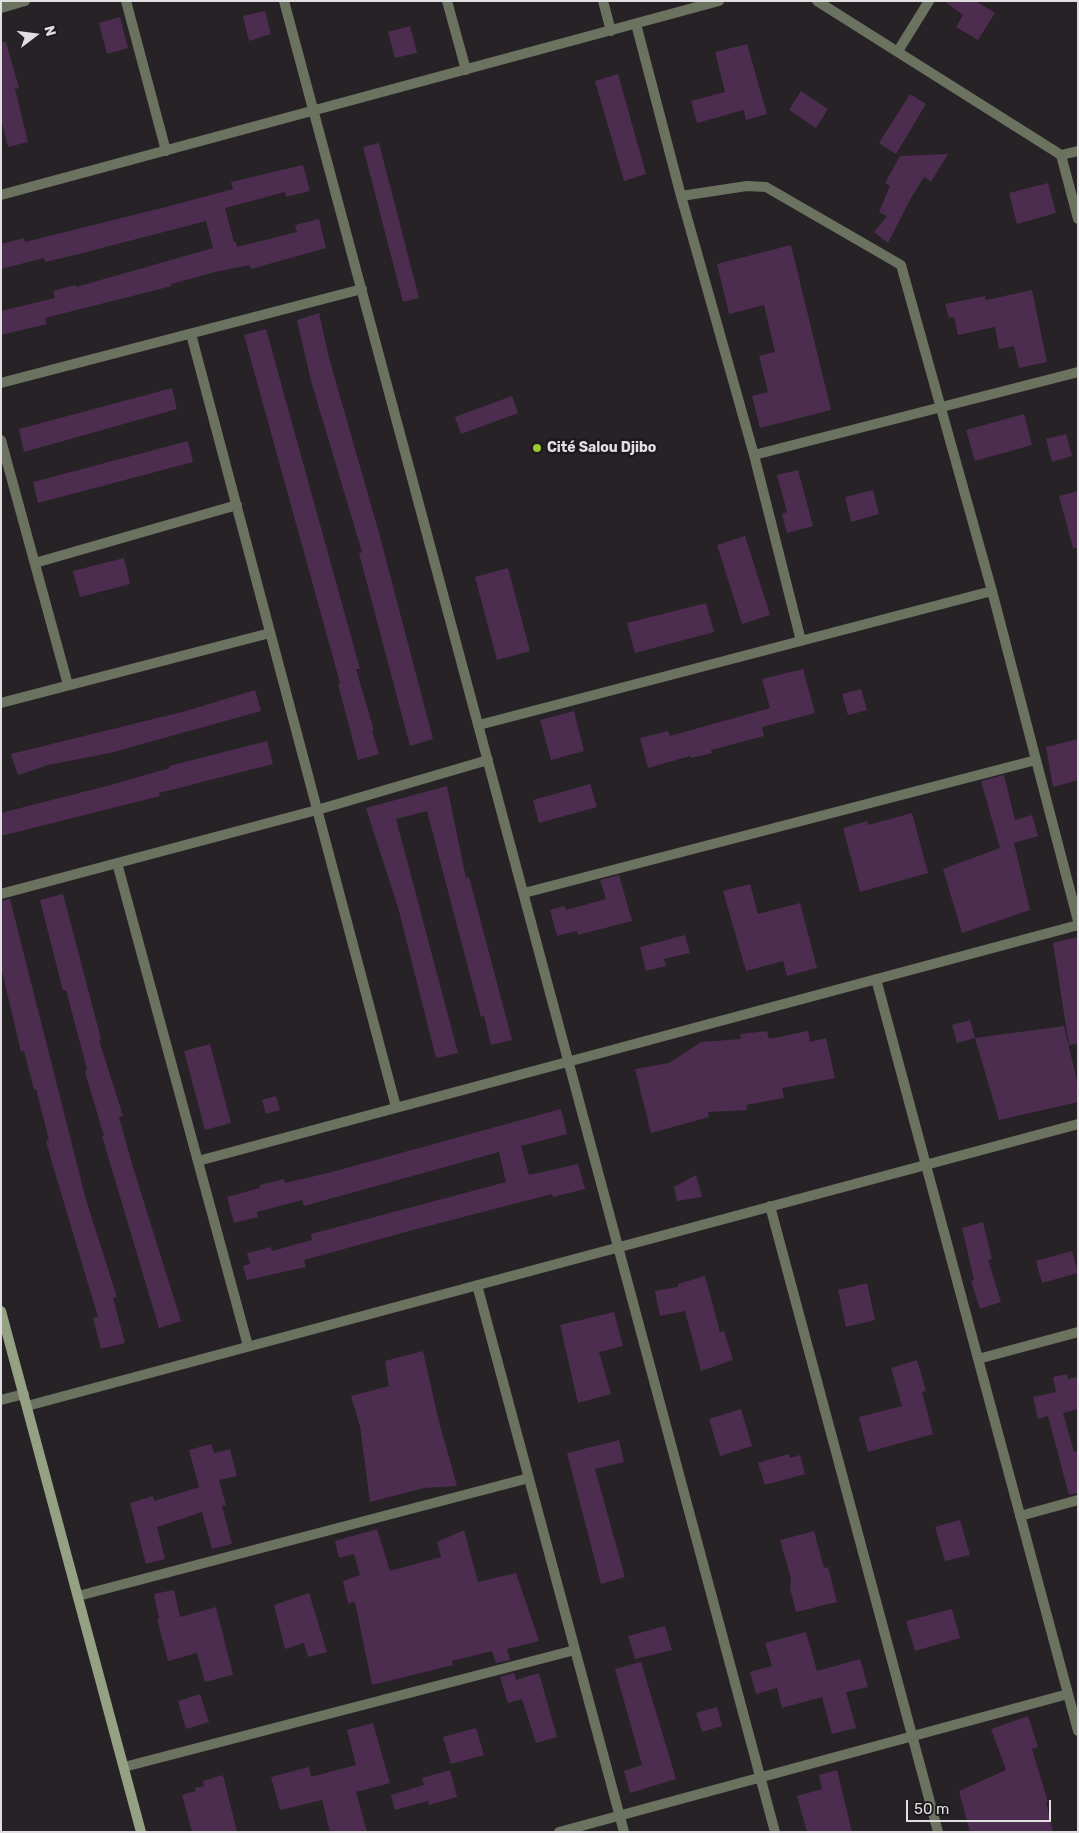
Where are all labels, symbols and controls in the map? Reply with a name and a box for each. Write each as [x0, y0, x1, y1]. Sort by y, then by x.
north arrow [10, 10, 60, 60]
text: N [40, 24, 59, 38]
place label: Cité Salou Djibo [547, 440, 656, 456]
marker: Cité Salou Djibo [531, 442, 543, 454]
scale bar [909, 1790, 1054, 1822]
text: 50 m [914, 1800, 949, 1818]

